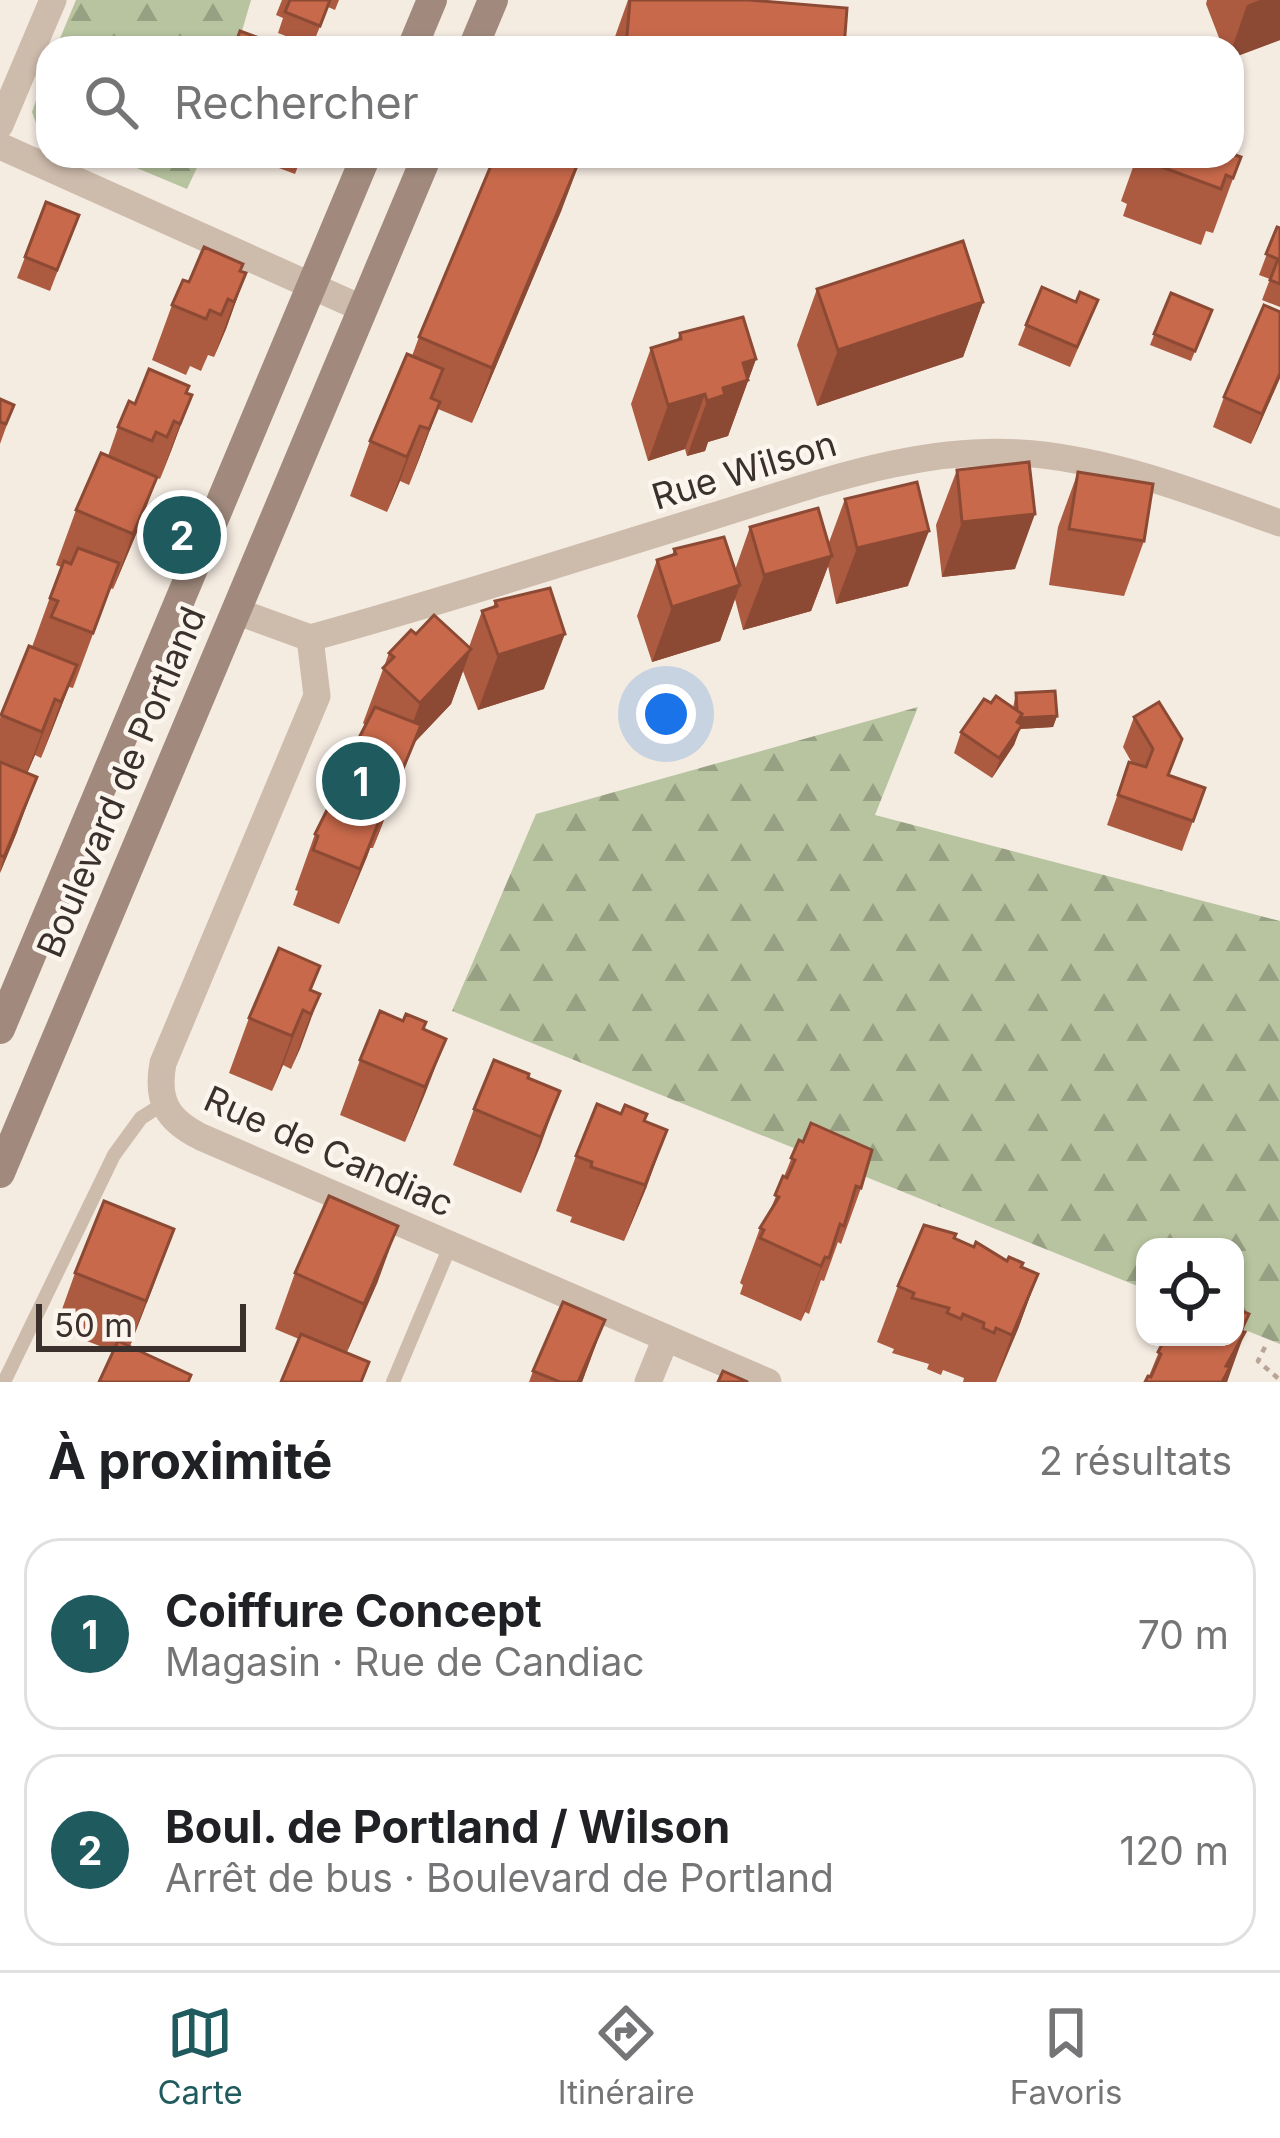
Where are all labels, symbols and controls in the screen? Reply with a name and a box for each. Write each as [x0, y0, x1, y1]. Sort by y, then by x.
search box [36, 36, 1244, 168]
icon: search [78, 69, 144, 135]
text: Rechercher [174, 75, 419, 130]
street label: Rue Wilson [647, 421, 841, 519]
pin: 2 [143, 490, 221, 580]
street label: Boulevard de Portland [27, 600, 215, 964]
your location [636, 684, 696, 744]
pin: 1 [322, 736, 400, 826]
street label: Rue de Candiac [198, 1076, 460, 1226]
map controls [1136, 1238, 1244, 1346]
button: locate [1136, 1238, 1244, 1346]
scale bar [36, 1298, 246, 1351]
text: 50 m [54, 1305, 133, 1345]
text: À proximité [48, 1430, 332, 1491]
text: 2 résultats [1039, 1437, 1232, 1484]
text: Coiffure Concept [165, 1583, 542, 1638]
text: 1 [82, 1611, 98, 1658]
text: 70 m [1138, 1611, 1229, 1658]
text: Magasin · Rue de Candiac [165, 1638, 645, 1685]
text: Boul. de Portland / Wilson [165, 1799, 730, 1854]
text: 2 [78, 1827, 102, 1874]
text: 120 m [1120, 1827, 1229, 1874]
text: Arrêt de bus · Boulevard de Portland [165, 1854, 834, 1901]
tab: Carte [158, 2000, 243, 2112]
tab: Itinéraire [558, 2000, 695, 2112]
tab: Favoris [1010, 2000, 1123, 2112]

